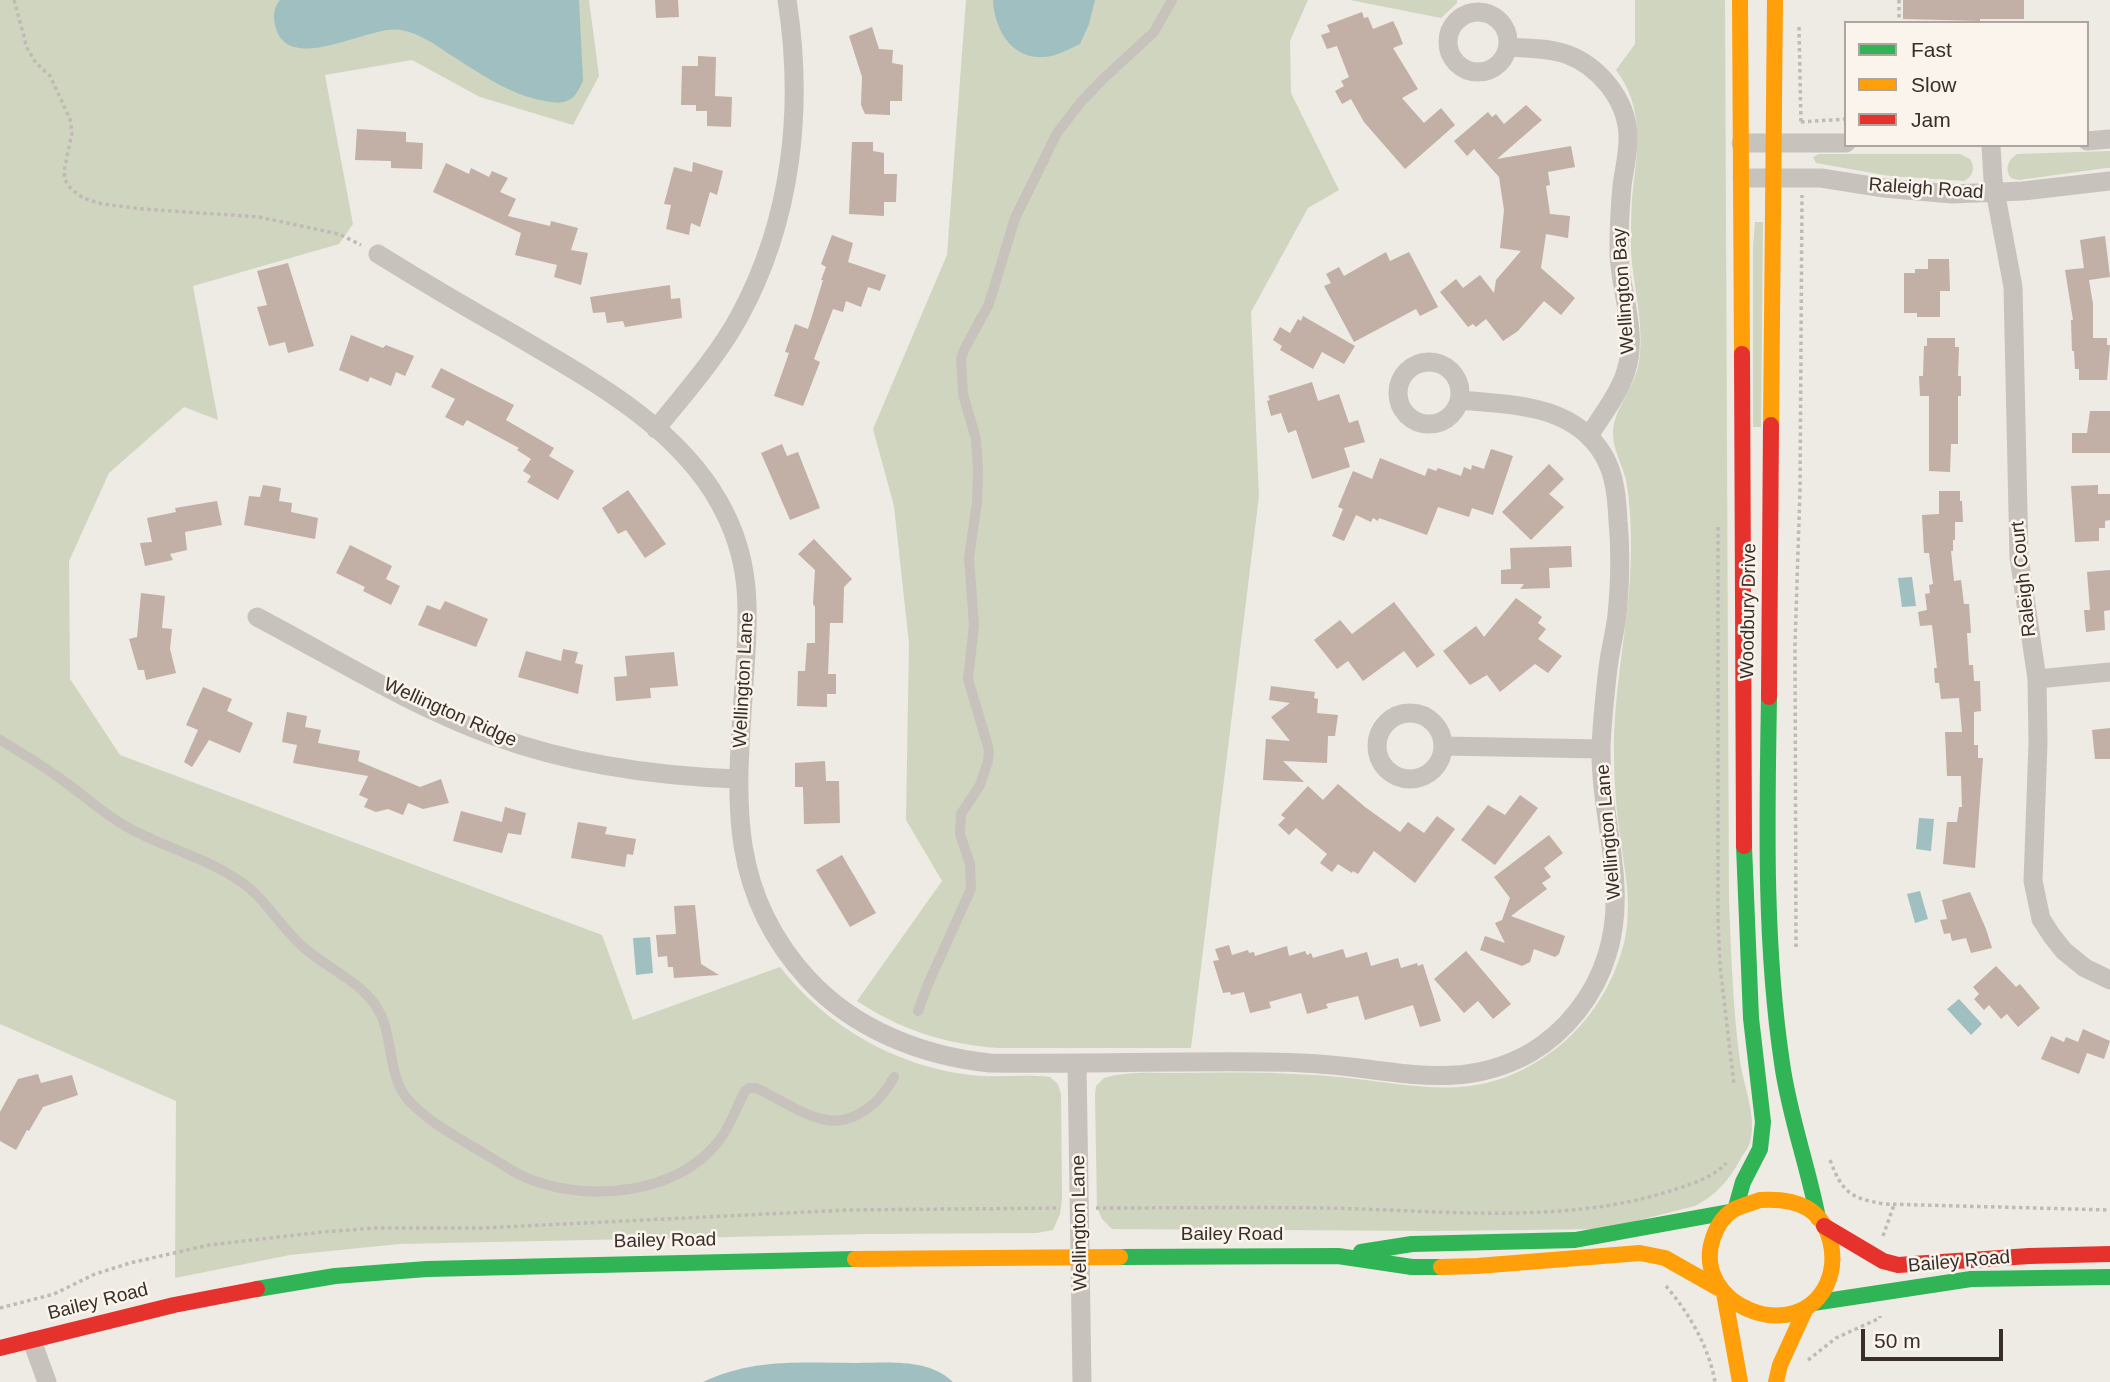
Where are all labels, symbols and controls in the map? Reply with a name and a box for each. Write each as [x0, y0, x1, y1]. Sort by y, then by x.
legend [1844, 21, 2089, 147]
text: Fast [1911, 38, 1952, 61]
text: Slow [1911, 73, 1957, 96]
text: Jam [1911, 108, 1951, 131]
street label: Raleigh Road [1868, 174, 1984, 204]
street label: Wellington Bay [1608, 227, 1640, 355]
street label: Raleigh Court [2007, 520, 2041, 638]
street label: Woodbury Drive [1736, 543, 1762, 679]
street label: Wellington Lane [729, 612, 759, 748]
street label: Wellington Ridge [380, 673, 520, 753]
street label: Wellington Lane [1592, 763, 1626, 901]
street label: Wellington Lane [1067, 1155, 1093, 1291]
street label: Bailey Road [1181, 1224, 1283, 1246]
street label: Bailey Road [614, 1229, 716, 1253]
street label: Bailey Road [1907, 1246, 2011, 1278]
street label: Bailey Road [46, 1279, 150, 1325]
scale bar [1865, 1316, 2007, 1360]
text: 50 m [1874, 1329, 1921, 1352]

